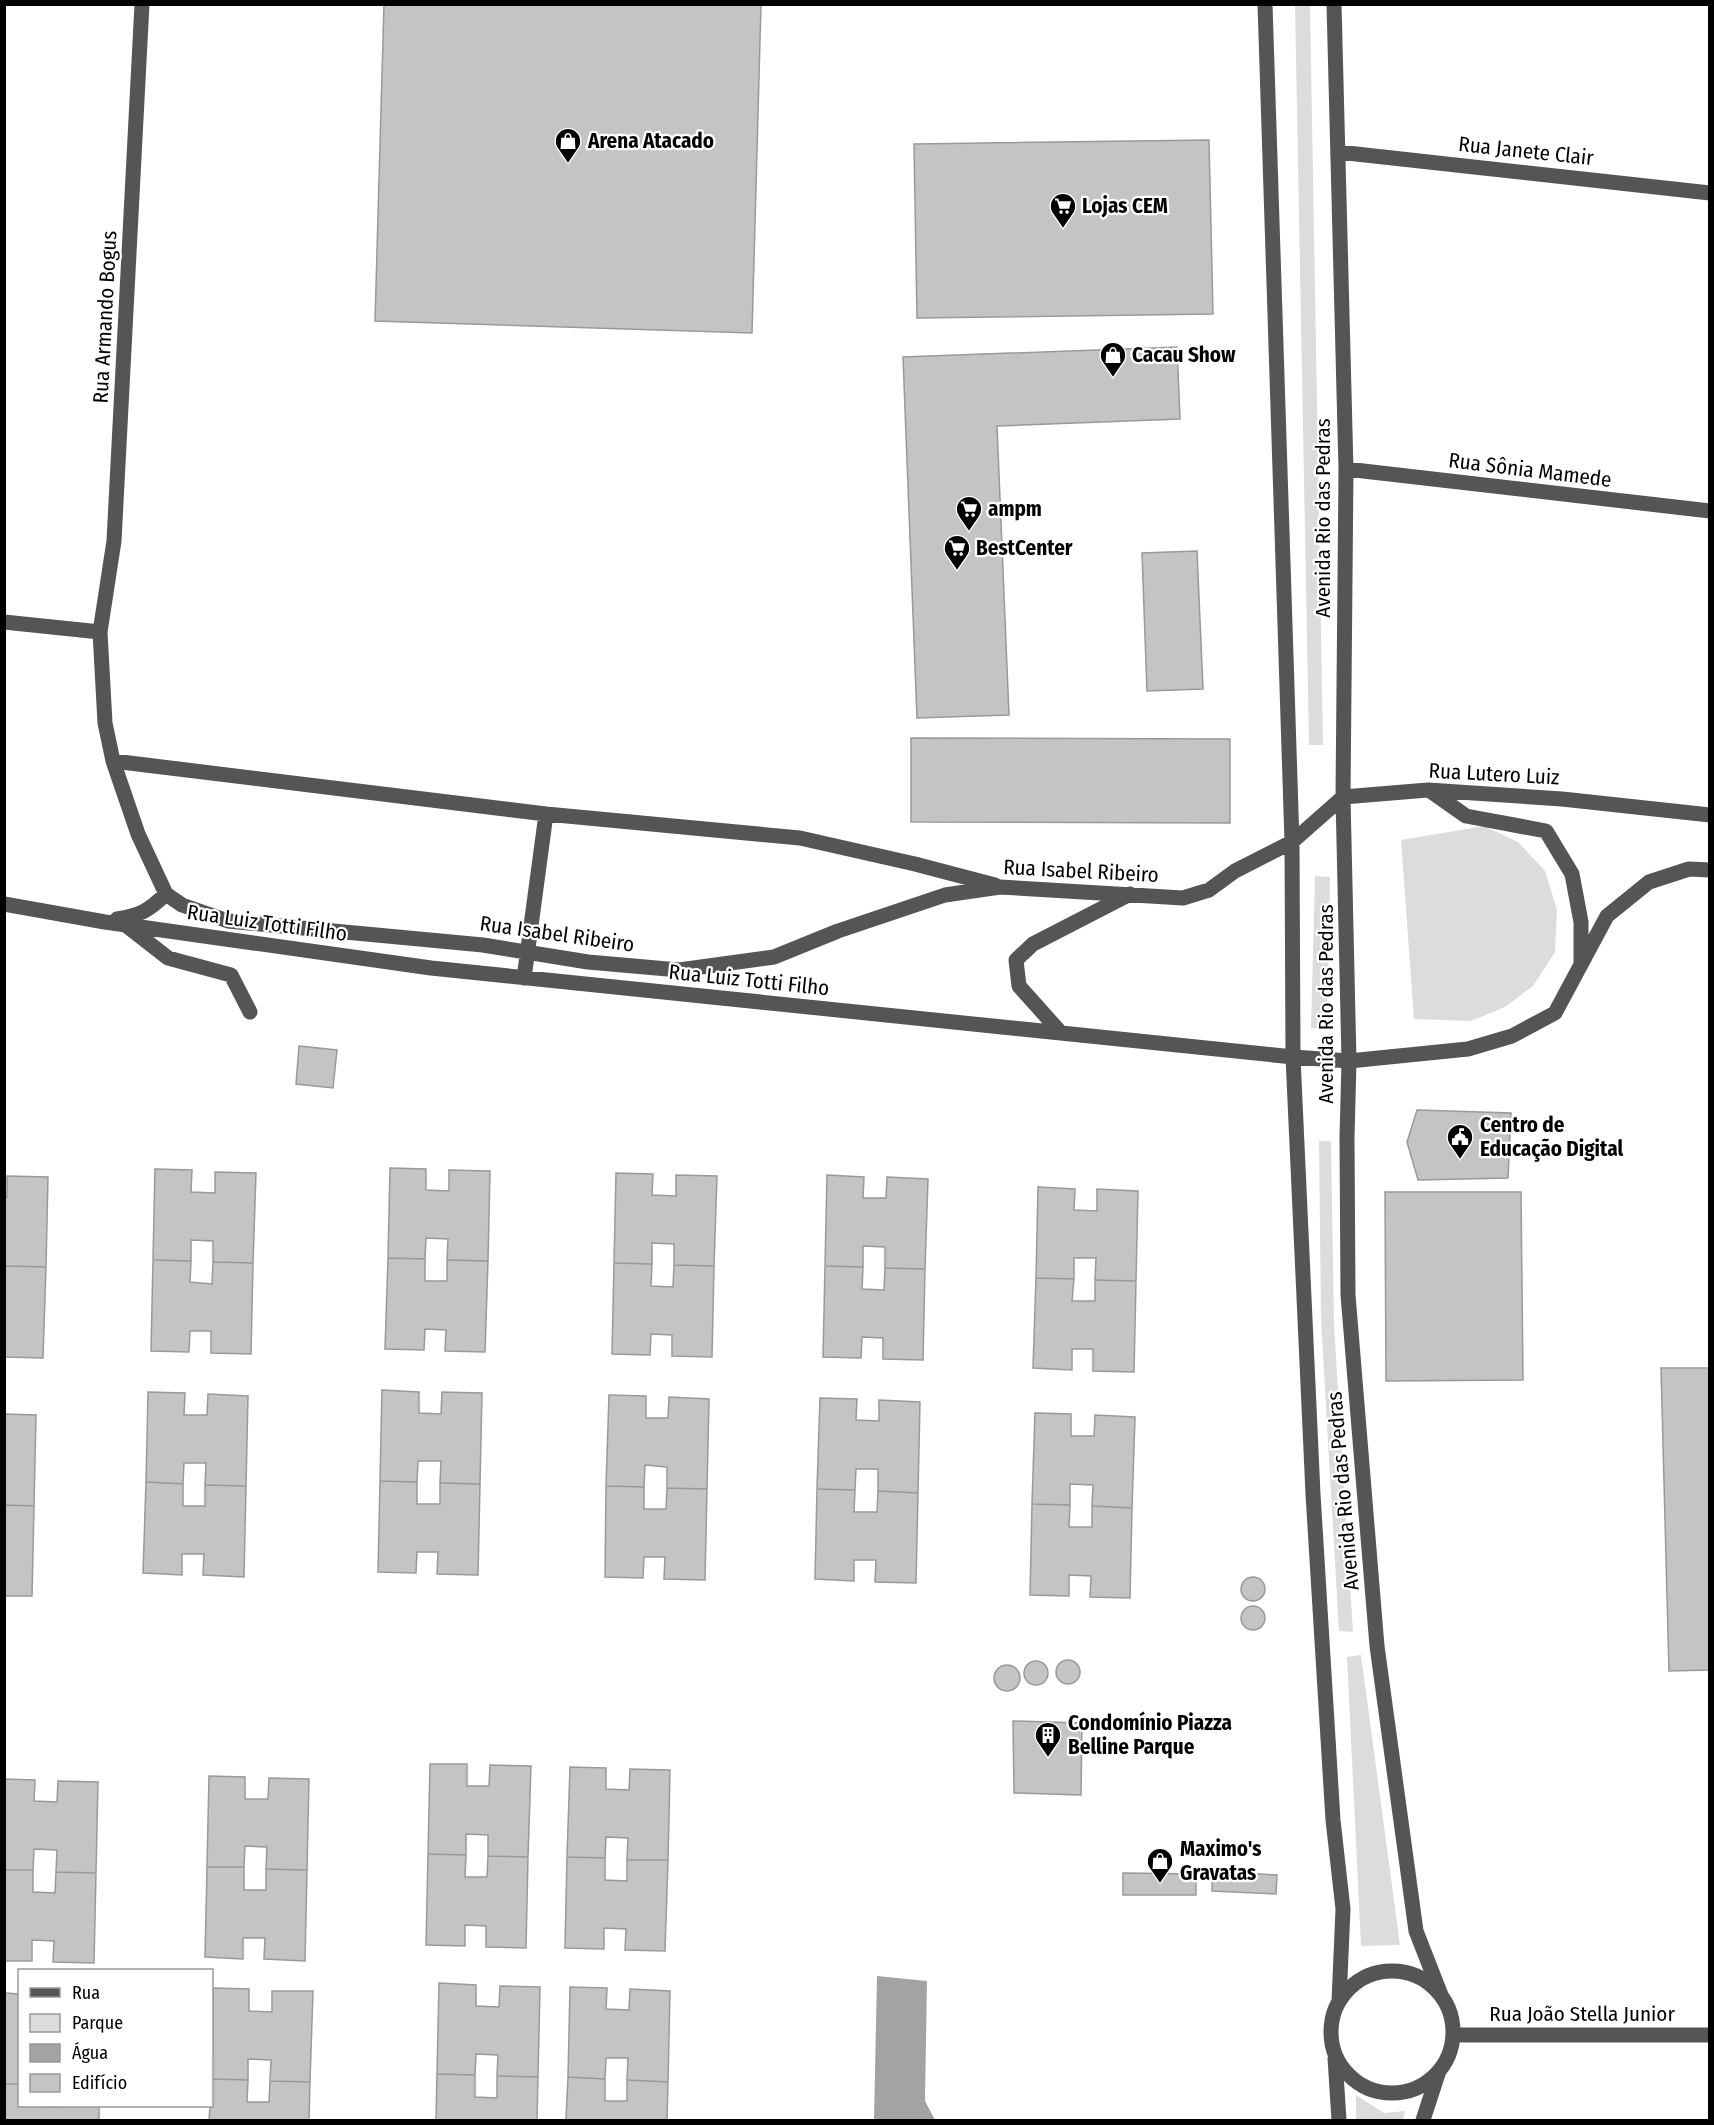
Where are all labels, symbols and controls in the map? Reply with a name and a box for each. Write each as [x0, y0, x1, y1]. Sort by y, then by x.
shop icon: Arena Atacado [553, 126, 583, 164]
place label: Arena Atacado [587, 128, 714, 154]
street label: Rua Janete Clair [1457, 131, 1596, 171]
supermarket icon: Lojas CEM [1048, 191, 1078, 229]
place label: Lojas CEM [1082, 193, 1168, 219]
street label: Rua Armando Bogus [87, 230, 123, 404]
shop icon: Cacau Show [1098, 340, 1128, 378]
place label: Cacau Show [1132, 342, 1236, 368]
street label: Avenida Rio das Pedras [1310, 418, 1336, 618]
street label: Rua Sônia Mamede [1447, 447, 1613, 493]
supermarket icon: ampm [954, 494, 984, 532]
place label: ampm [988, 496, 1042, 522]
supermarket icon: BestCenter [942, 533, 972, 571]
place label: BestCenter [976, 535, 1073, 561]
street label: Rua Lutero Luiz [1428, 758, 1560, 790]
street label: Rua Isabel Ribeiro [1003, 854, 1159, 888]
street label: Rua Luiz Totti Filho [185, 899, 349, 947]
street label: Avenida Rio das Pedras [1313, 904, 1339, 1104]
street label: Rua Isabel Ribeiro [478, 910, 636, 958]
street label: Rua Luiz Totti Filho [667, 959, 831, 1001]
place label: Centro de Educação Digital [1480, 1112, 1623, 1162]
public building icon: Centro de Educação Digital [1445, 1122, 1475, 1160]
street label: Avenida Rio das Pedras [1321, 1391, 1365, 1591]
place label: Condomínio Piazza Belline Parque [1068, 1710, 1232, 1760]
building icon: Condomínio Piazza Belline Parque [1033, 1720, 1063, 1758]
place label: Maximo's Gravatas [1180, 1836, 1262, 1886]
shop icon: Maximo's Gravatas [1145, 1846, 1175, 1884]
legend [18, 1969, 213, 2107]
text: Rua [72, 1982, 100, 2004]
street label: Rua João Stella Junior [1489, 2001, 1675, 2027]
text: Parque [72, 2012, 123, 2034]
text: Água [72, 2041, 108, 2064]
text: Edifício [72, 2072, 127, 2094]

